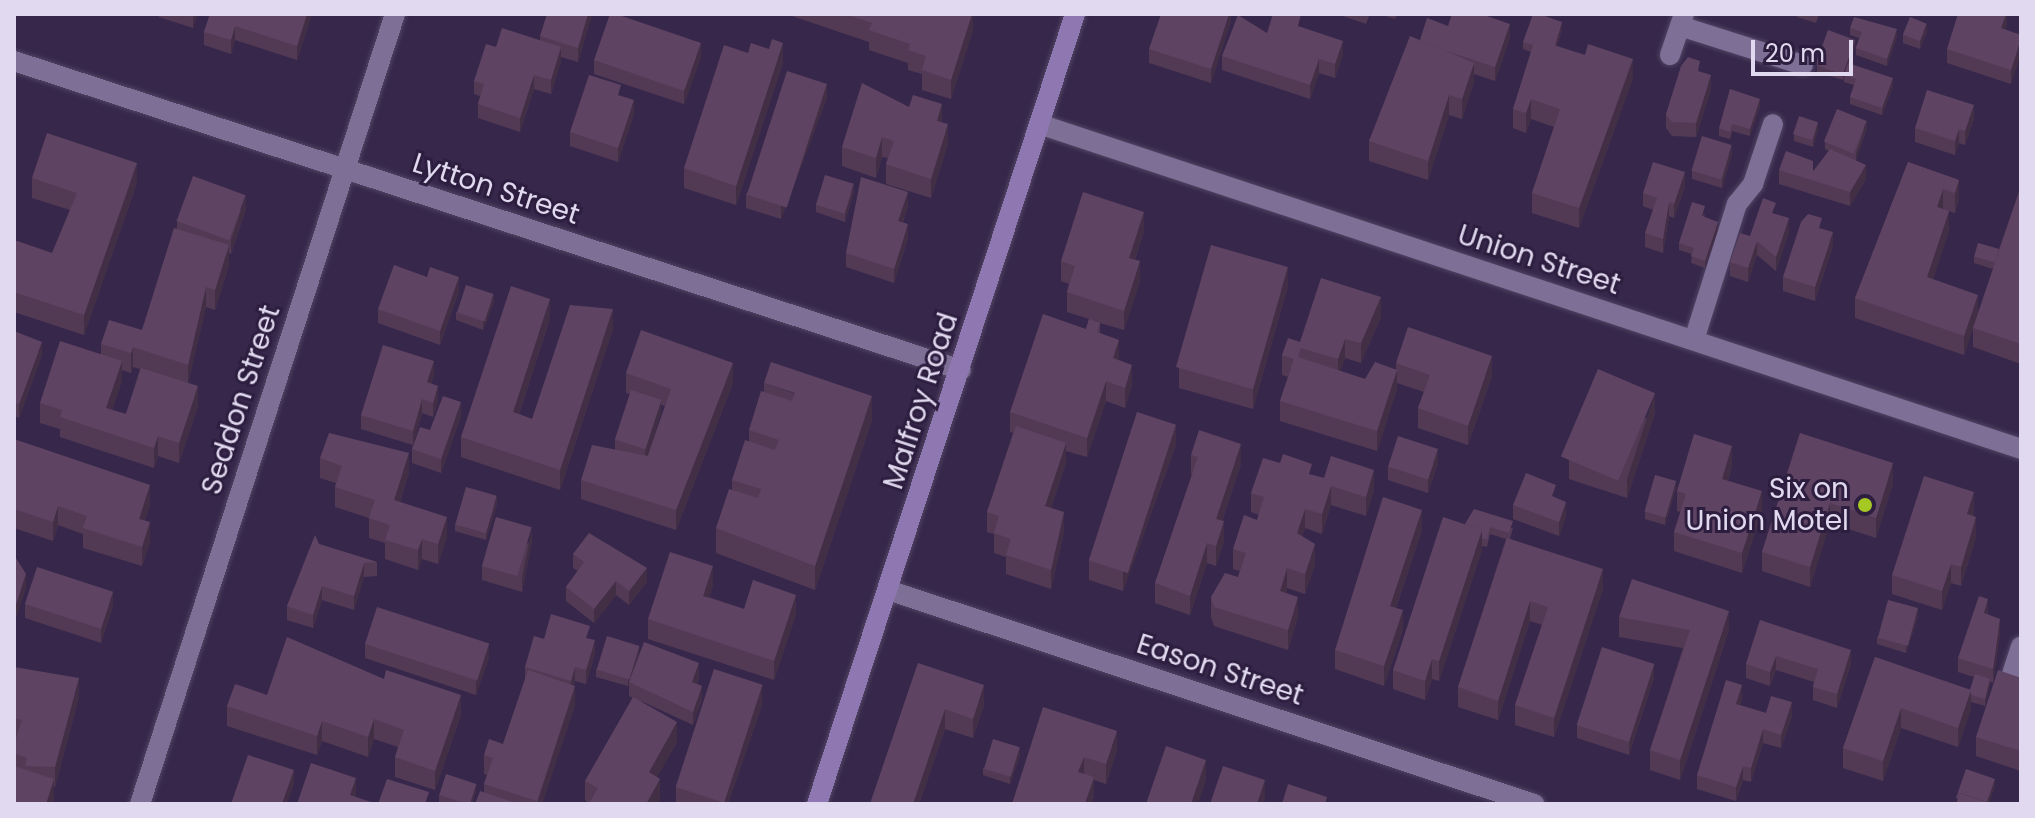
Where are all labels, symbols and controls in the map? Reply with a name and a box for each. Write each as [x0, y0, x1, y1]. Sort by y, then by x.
scale bar [1755, 24, 1857, 74]
text: 20 m [1765, 37, 1825, 70]
street label: Lytton Street [408, 146, 584, 232]
street label: Union Street [1453, 218, 1625, 302]
street label: Seddon Street [195, 301, 287, 499]
street label: Malfroy Road [877, 309, 965, 493]
place label: Six on Union Motel [1686, 472, 1849, 538]
marker: Six on Union Motel [1856, 496, 1874, 514]
street label: Eason Street [1132, 627, 1308, 713]

